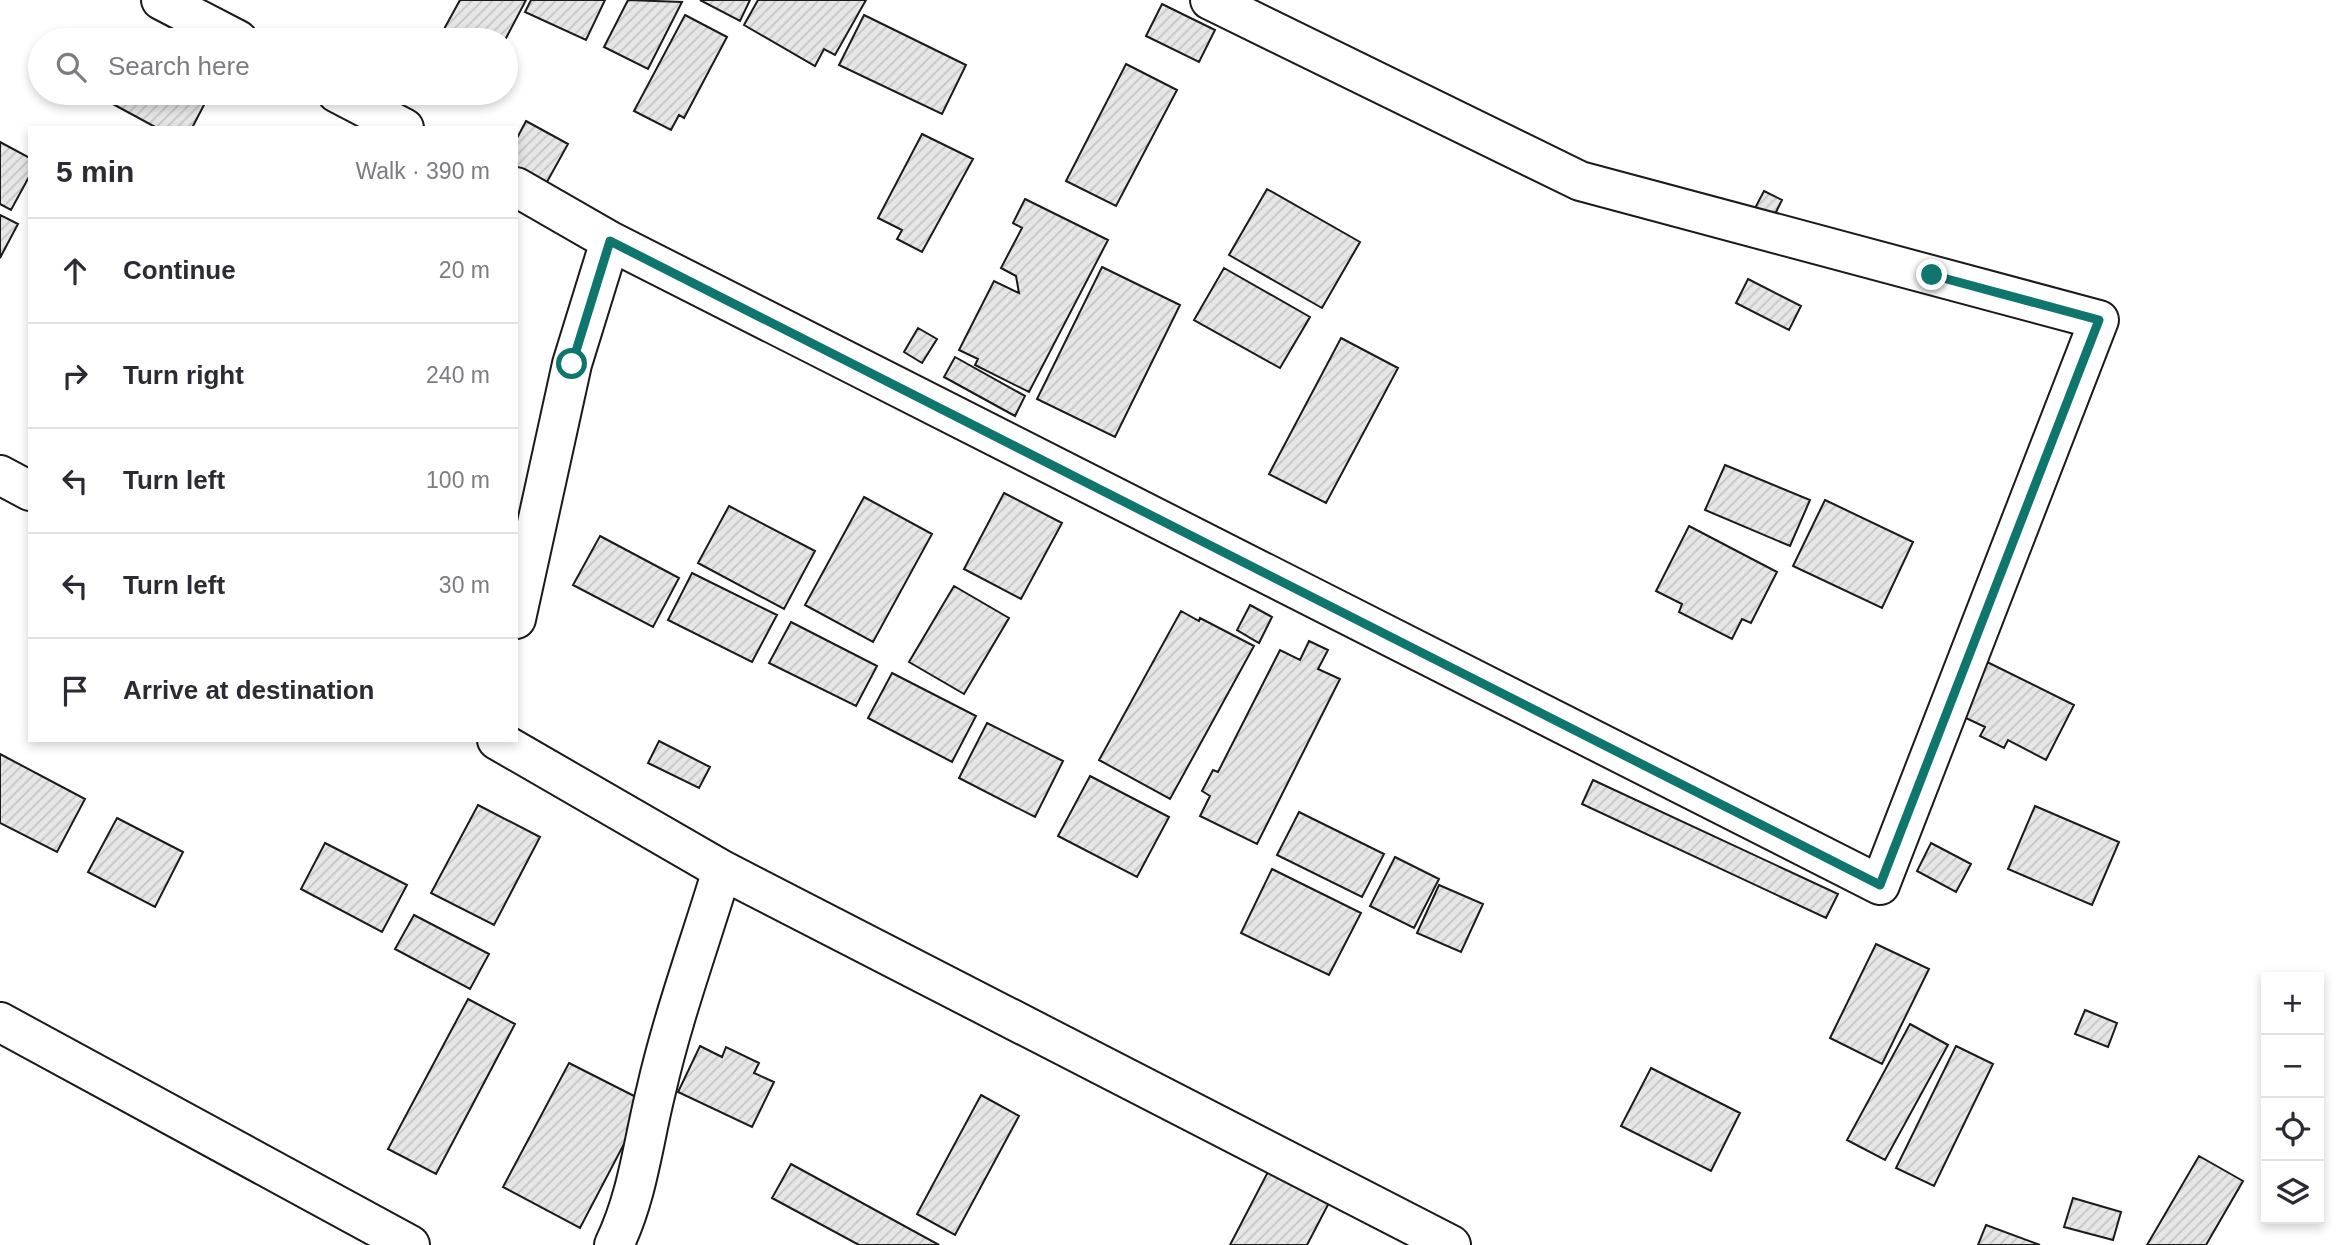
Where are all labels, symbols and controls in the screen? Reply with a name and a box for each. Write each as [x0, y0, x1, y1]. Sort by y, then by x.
search box [28, 28, 518, 105]
icon: search [52, 48, 90, 86]
text: Search here [108, 51, 250, 81]
text: 5 min [56, 155, 134, 188]
text: Walk · 390 m [355, 158, 490, 184]
icon: ahead [56, 252, 94, 290]
text: Continue [123, 255, 236, 285]
text: 20 m [439, 257, 490, 283]
route end [1916, 259, 1947, 290]
route start [556, 348, 587, 379]
icon: right [56, 357, 94, 395]
text: Turn right [123, 360, 244, 390]
text: 240 m [426, 362, 490, 388]
icon: left [56, 462, 94, 500]
text: Turn left [123, 465, 225, 495]
text: 100 m [426, 467, 490, 493]
icon: left [56, 567, 94, 605]
text: Turn left [123, 570, 225, 600]
text: 30 m [439, 572, 490, 598]
icon: arrive [56, 672, 94, 710]
text: Arrive at destination [123, 675, 374, 705]
map controls [2261, 972, 2324, 1224]
button: + [2261, 972, 2324, 1035]
button: − [2261, 1035, 2324, 1098]
button: locate [2261, 1098, 2324, 1161]
button: layers [2261, 1161, 2324, 1224]

